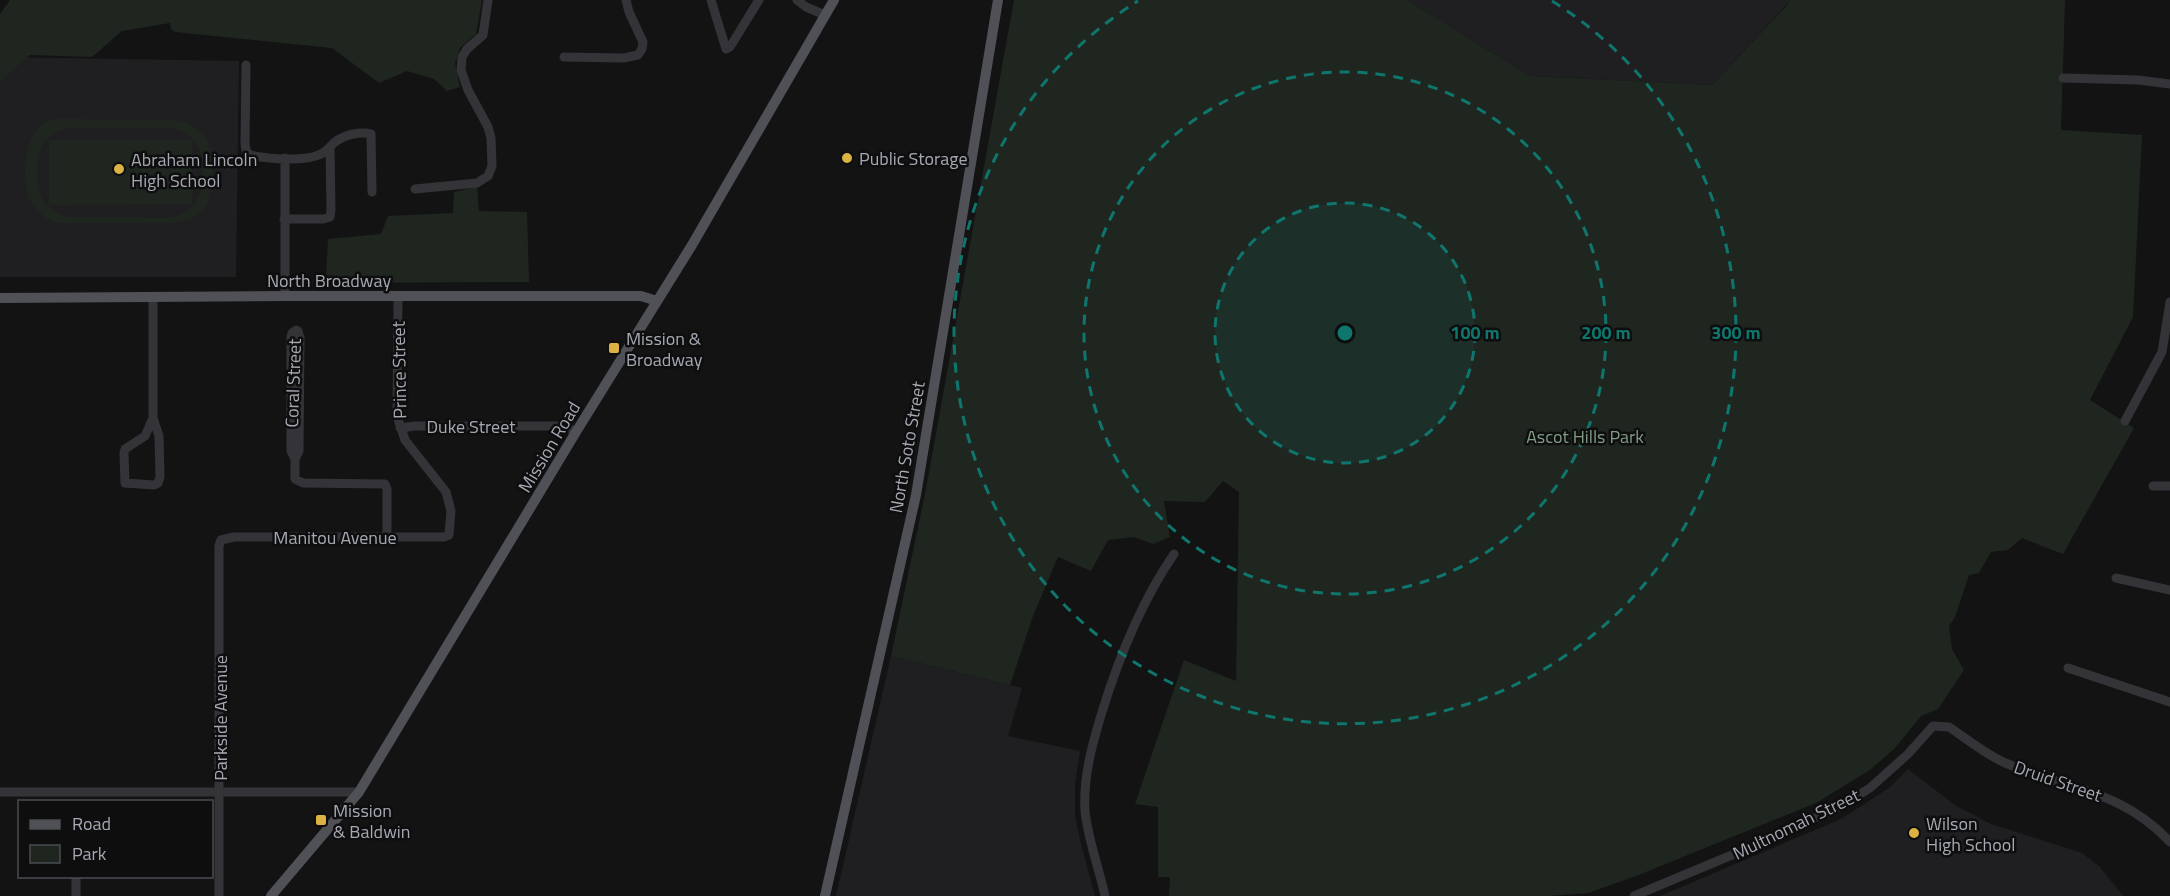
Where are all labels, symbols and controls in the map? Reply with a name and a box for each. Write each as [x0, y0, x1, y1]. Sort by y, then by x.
place label: Public Storage [859, 145, 968, 172]
place label: Abraham Lincoln High School [131, 146, 257, 194]
marker: Public Storage [840, 151, 854, 165]
marker: Abraham Lincoln High School [112, 162, 126, 176]
street label: North Broadway [267, 267, 391, 294]
text: 100 m [1450, 319, 1500, 346]
text: 200 m [1581, 319, 1631, 346]
text: 300 m [1711, 319, 1761, 346]
street label: Prince Street [385, 320, 413, 419]
centre of rings [1335, 323, 1355, 343]
place label: Mission & Broadway [626, 325, 703, 373]
street label: Coral Street [278, 337, 308, 428]
marker: Mission & Broadway [607, 341, 621, 355]
street label: North Soto Street [882, 378, 932, 515]
street label: Mission Road [511, 396, 587, 498]
street label: Duke Street [426, 413, 516, 440]
park label: Ascot Hills Park [1526, 423, 1644, 450]
street label: Manitou Avenue [273, 524, 397, 551]
street label: Parkside Avenue [207, 655, 234, 781]
street label: Druid Street [2010, 753, 2106, 809]
street label: Multnomah Street [1728, 781, 1865, 866]
place label: Mission & Baldwin [333, 797, 410, 845]
legend [18, 800, 213, 878]
text: Road [72, 810, 111, 837]
place label: Wilson High School [1926, 810, 2015, 858]
marker: Mission & Baldwin [314, 813, 328, 827]
marker: Wilson High School [1907, 826, 1921, 840]
text: Park [72, 840, 107, 867]

